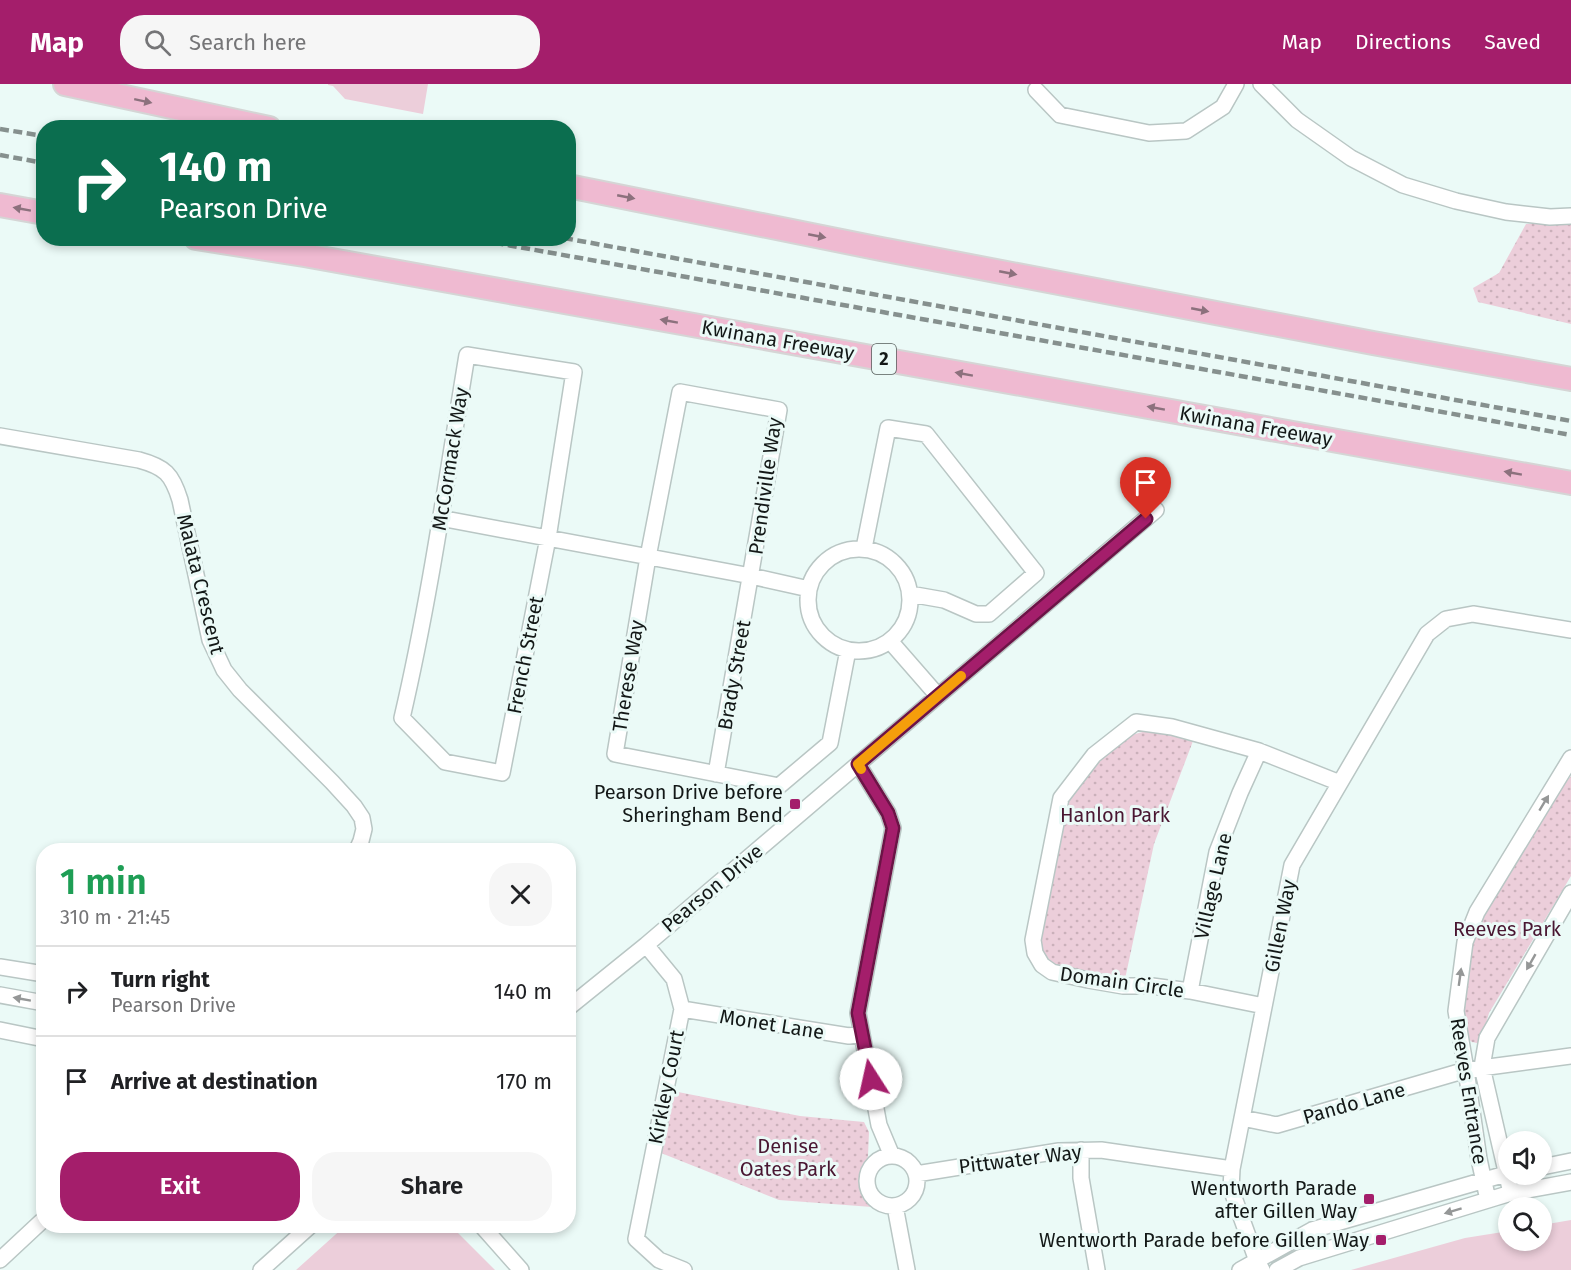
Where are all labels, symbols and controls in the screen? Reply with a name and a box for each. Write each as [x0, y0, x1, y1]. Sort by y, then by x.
search box [120, 15, 540, 69]
text: Map [30, 26, 84, 59]
icon: search [141, 26, 174, 59]
text: Search here [189, 29, 307, 56]
text: Map [1282, 29, 1322, 55]
text: Directions [1355, 29, 1451, 55]
text: Saved [1484, 29, 1541, 55]
one-way arrow [134, 96, 152, 106]
text: 140 m [159, 142, 272, 192]
icon: right [60, 144, 138, 222]
text: Pearson Drive [159, 193, 328, 225]
one-way arrow [617, 193, 636, 202]
one-way arrow [12, 204, 31, 213]
one-way arrow [808, 232, 827, 241]
one-way arrow [999, 269, 1018, 278]
one-way arrow [1191, 306, 1210, 315]
street label: Kwinana Freeway [700, 315, 856, 365]
one-way arrow [659, 316, 678, 325]
road number: 2 [872, 344, 896, 374]
one-way arrow [955, 369, 974, 378]
street label: McCormack Way [427, 385, 473, 532]
street label: Kwinana Freeway [1178, 401, 1334, 451]
one-way arrow [1147, 403, 1166, 412]
street label: Prendiville Way [743, 416, 787, 556]
pin [1120, 457, 1171, 519]
icon: arrive [1129, 466, 1162, 499]
one-way arrow [1504, 468, 1523, 477]
street label: Malata Crescent [172, 512, 230, 657]
street label: French Street [502, 593, 548, 716]
street label: Brady Street [713, 617, 756, 732]
street label: Therese Way [607, 618, 649, 734]
place label: Pearson Drive before Sheringham Bend [594, 780, 783, 827]
one-way arrow [1538, 795, 1549, 811]
marker: Pearson Drive before Sheringham Bend [788, 797, 802, 811]
park label: Hanlon Park [1060, 803, 1171, 827]
street label: Village Lane [1189, 830, 1237, 942]
street label: Pearson Drive [656, 839, 768, 937]
text: 1 min [60, 860, 147, 904]
button: close [489, 863, 552, 926]
street label: Gillen Way [1259, 877, 1301, 974]
text: 310 m · 21:45 [60, 905, 170, 929]
park label: Reeves Park [1453, 917, 1562, 941]
one-way arrow [1526, 953, 1536, 970]
street label: Domain Circle [1058, 961, 1186, 1003]
text: Turn right [111, 966, 210, 993]
one-way arrow [1456, 967, 1465, 986]
icon: right [60, 975, 93, 1008]
text: 140 m [494, 978, 552, 1005]
text: Pearson Drive [111, 993, 236, 1017]
one-way arrow [12, 994, 31, 1003]
street label: Monet Lane [718, 1004, 826, 1044]
street label: Reeves Entrance [1446, 1016, 1492, 1166]
street label: Kirkley Court [643, 1027, 689, 1146]
position arrow [839, 1047, 903, 1111]
icon: arrive [60, 1065, 93, 1098]
text: Arrive at destination [111, 1068, 318, 1095]
text: 170 m [496, 1068, 552, 1095]
street label: Pando Lane [1300, 1077, 1408, 1129]
map controls [1498, 1131, 1552, 1251]
button: sound [1498, 1131, 1552, 1185]
park label: Denise Oates Park [740, 1134, 837, 1181]
street label: Pittwater Way [957, 1140, 1083, 1178]
button: Exit [60, 1152, 300, 1221]
button: Share [312, 1152, 552, 1221]
place label: Wentworth Parade after Gillen Way [1191, 1176, 1357, 1223]
marker: Wentworth Parade after Gillen Way [1362, 1192, 1376, 1206]
button: search [1498, 1197, 1552, 1251]
one-way arrow [1444, 1207, 1462, 1216]
place label: Wentworth Parade before Gillen Way [1039, 1228, 1369, 1252]
marker: Wentworth Parade before Gillen Way [1374, 1233, 1388, 1247]

